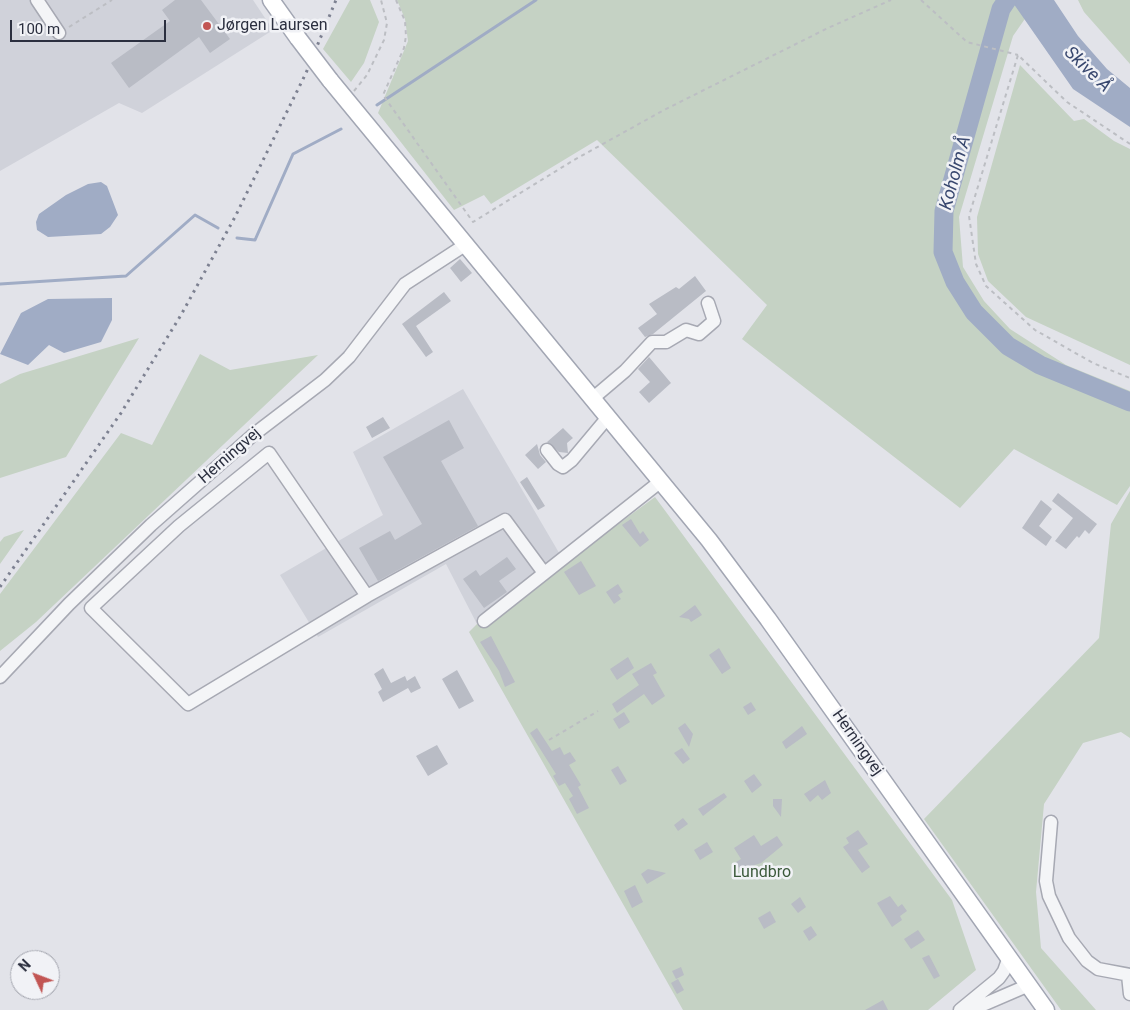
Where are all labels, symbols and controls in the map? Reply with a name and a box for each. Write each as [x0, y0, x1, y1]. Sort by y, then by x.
scale bar [12, 10, 169, 42]
place label: Jørgen Laursen [217, 16, 328, 36]
text: 100 m [18, 20, 60, 38]
marker: Jørgen Laursen [201, 20, 213, 32]
water label: Skive Å [1059, 42, 1115, 98]
water label: Koholm Å [936, 134, 976, 212]
street label: Herningvej [195, 424, 265, 488]
street label: Herningvej [827, 706, 887, 780]
park label: Lundbro [733, 863, 791, 883]
north arrow [10, 950, 60, 1000]
text: N [16, 956, 34, 975]

